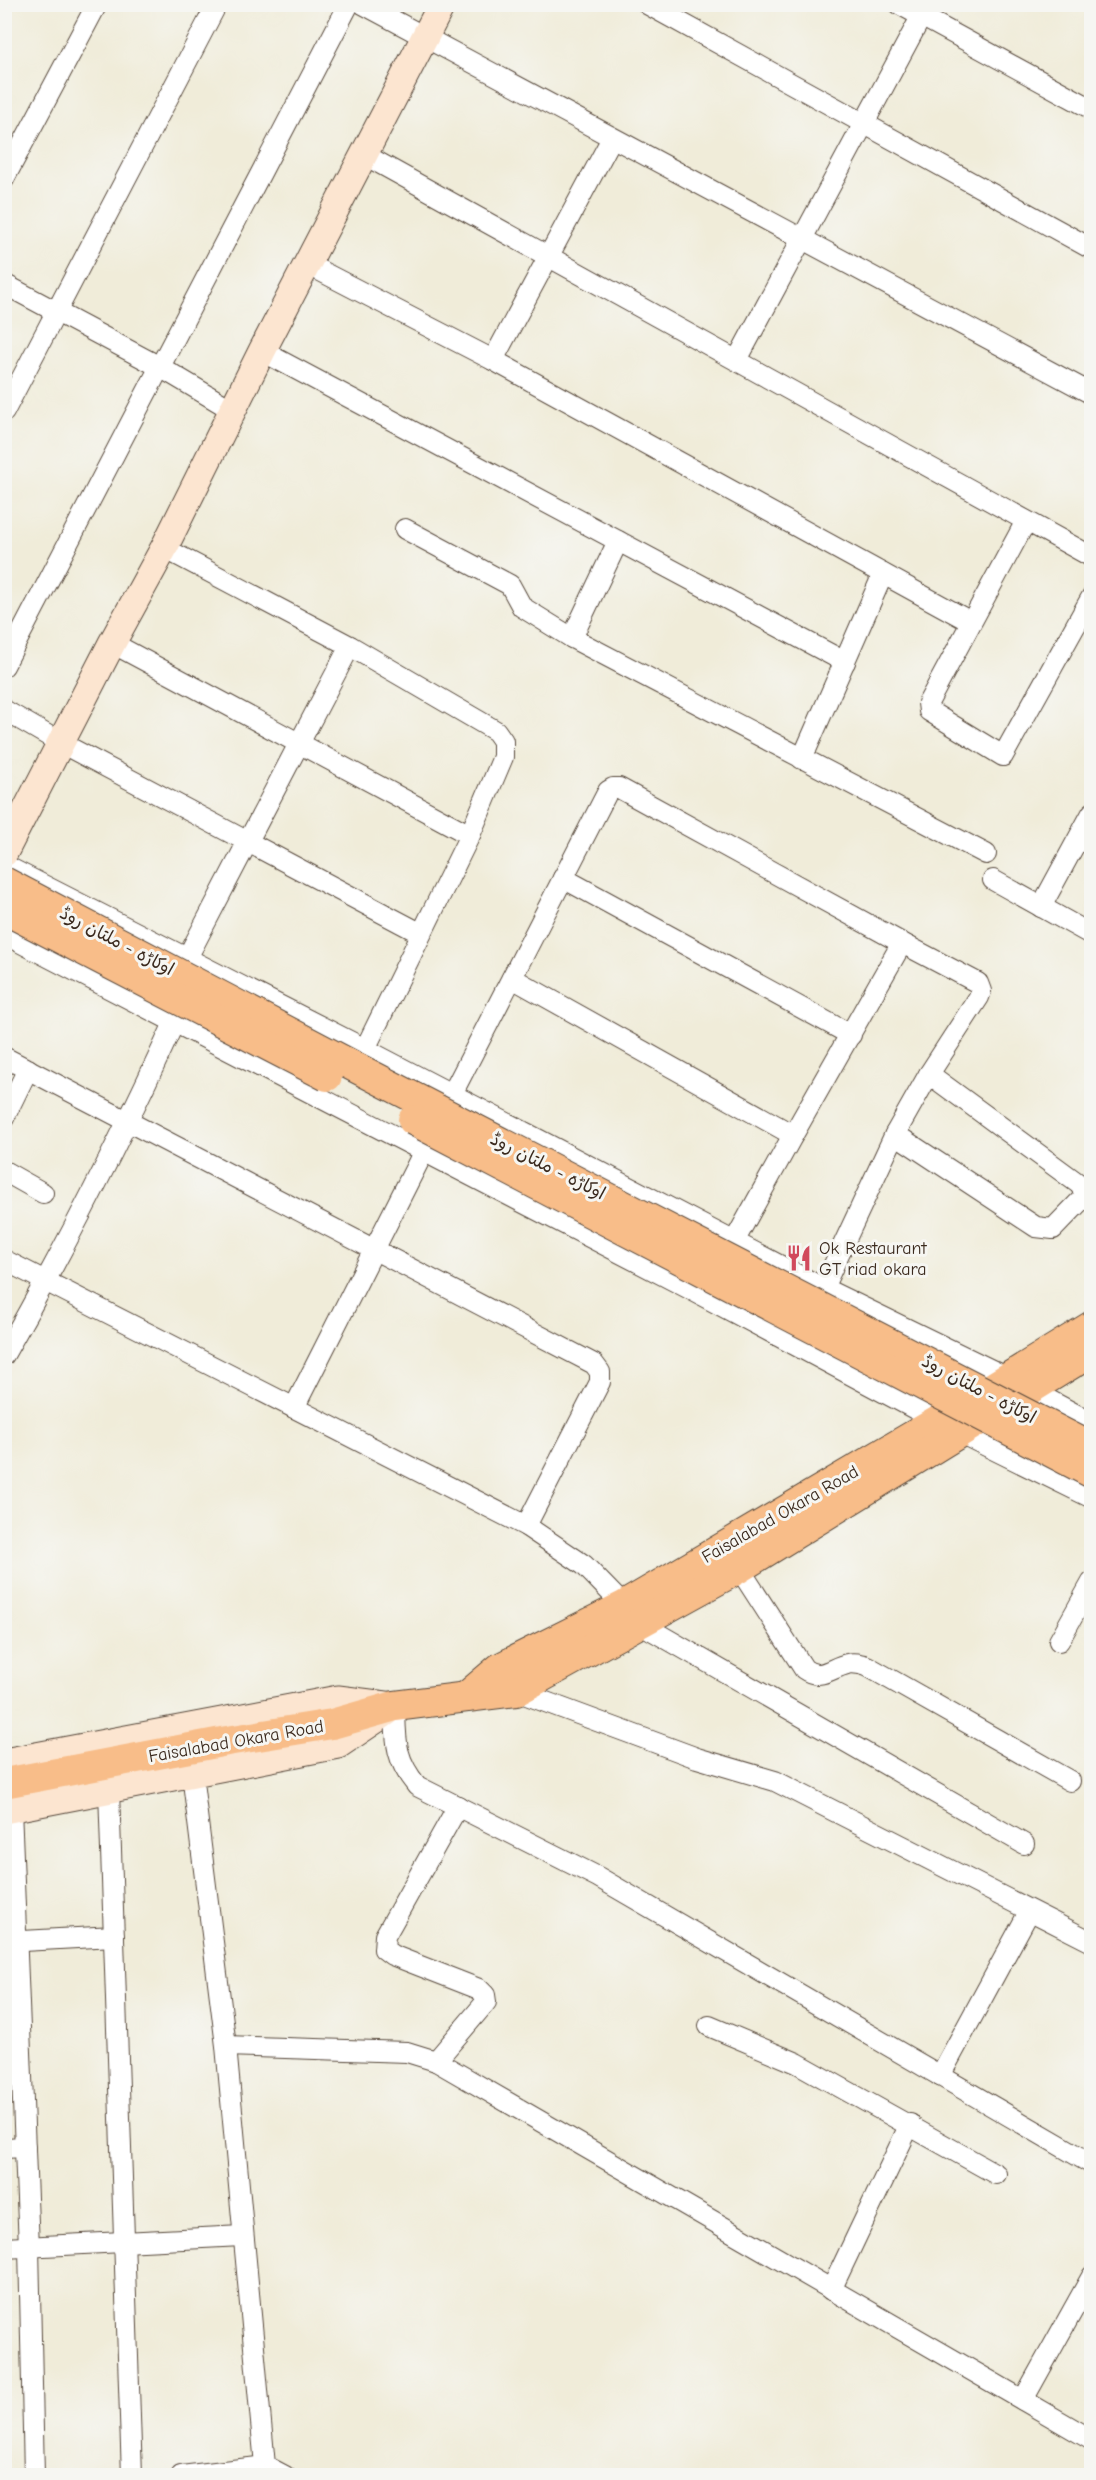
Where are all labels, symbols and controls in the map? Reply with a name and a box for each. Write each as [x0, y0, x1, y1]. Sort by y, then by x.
street label: اوکاڑہ - ملتان روڈ [56, 903, 177, 980]
street label: اوکاڑہ - ملتان روڈ [487, 1128, 609, 1204]
place label: Ok Restaurant GT riad okara [819, 1238, 927, 1280]
restaurant icon: Ok Restaurant GT riad okara [784, 1243, 814, 1273]
street label: اوکاڑہ - ملتان روڈ [918, 1351, 1039, 1428]
street label: Faisalabad Okara Road [698, 1461, 862, 1568]
street label: Faisalabad Okara Road [147, 1716, 325, 1767]

